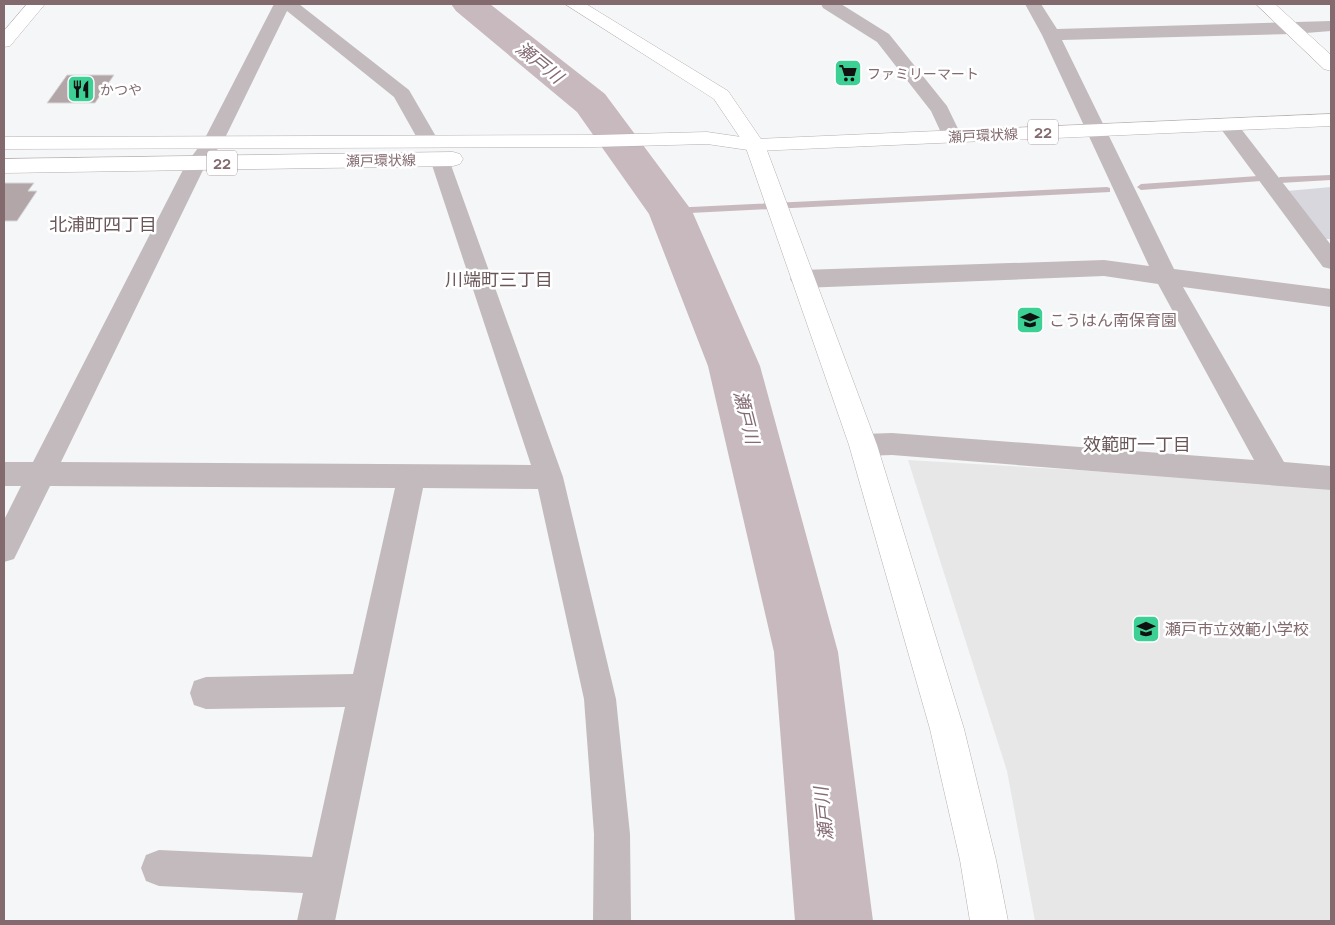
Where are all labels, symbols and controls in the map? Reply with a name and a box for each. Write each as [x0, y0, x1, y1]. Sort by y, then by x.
water label: 瀬戸川 [511, 36, 570, 90]
supermarket icon: ファミリーマート [833, 58, 863, 88]
place label: ファミリーマート [867, 64, 979, 83]
restaurant icon: かつや [66, 74, 96, 104]
place label: かつや [100, 80, 142, 99]
road number: 22 [1028, 120, 1058, 144]
street label: 瀬戸環状線 [948, 124, 1018, 146]
road number: 22 [207, 150, 237, 176]
street label: 瀬戸環状線 [346, 150, 416, 170]
district label: 北浦町四丁目 [49, 212, 157, 236]
district label: 川端町三丁目 [445, 267, 553, 291]
school or university icon: こうはん南保育園 [1015, 305, 1045, 335]
place label: こうはん南保育園 [1049, 309, 1177, 331]
water label: 瀬戸川 [729, 388, 766, 448]
district label: 效範町一丁目 [1083, 432, 1191, 456]
school or university icon: 瀬戸市立效範小学校 [1131, 614, 1161, 644]
place label: 瀬戸市立效範小学校 [1165, 618, 1309, 640]
water label: 瀬戸川 [808, 784, 838, 842]

